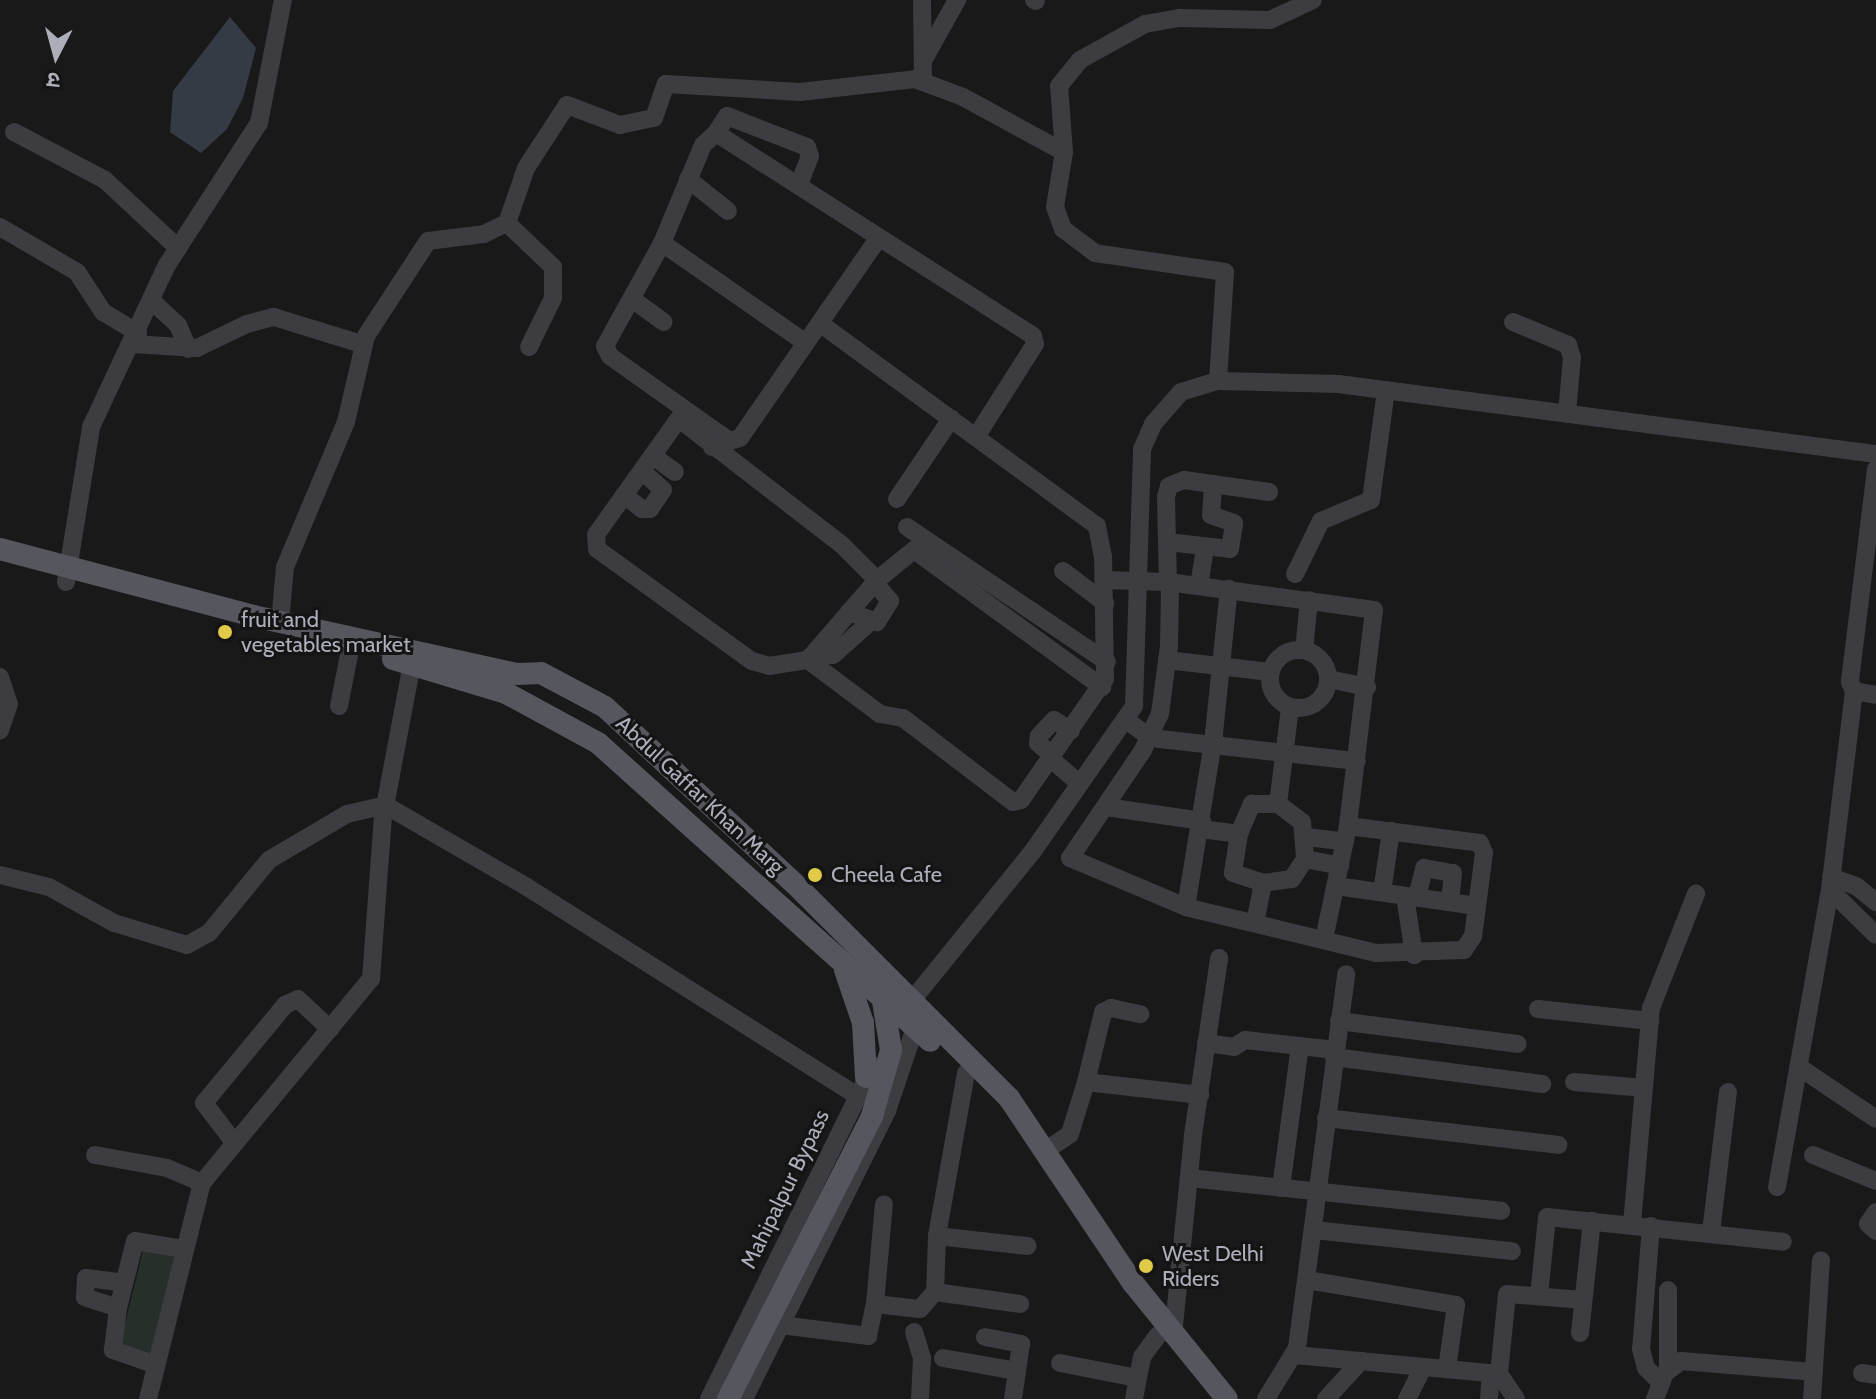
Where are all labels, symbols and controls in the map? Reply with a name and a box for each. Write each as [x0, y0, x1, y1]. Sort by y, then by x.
north arrow [16, 16, 96, 96]
text: उ [46, 66, 61, 94]
place label: fruit and vegetables market [241, 606, 411, 658]
marker: fruit and vegetables market [216, 623, 234, 641]
street label: Abdul Gaffar Khan Marg [611, 710, 789, 880]
place label: Cheela Cafe [831, 862, 942, 888]
marker: Cheela Cafe [806, 866, 824, 884]
street label: Mahipalpur Bypass [735, 1105, 835, 1273]
place label: West Delhi Riders [1162, 1240, 1264, 1292]
marker: West Delhi Riders [1137, 1257, 1155, 1275]

